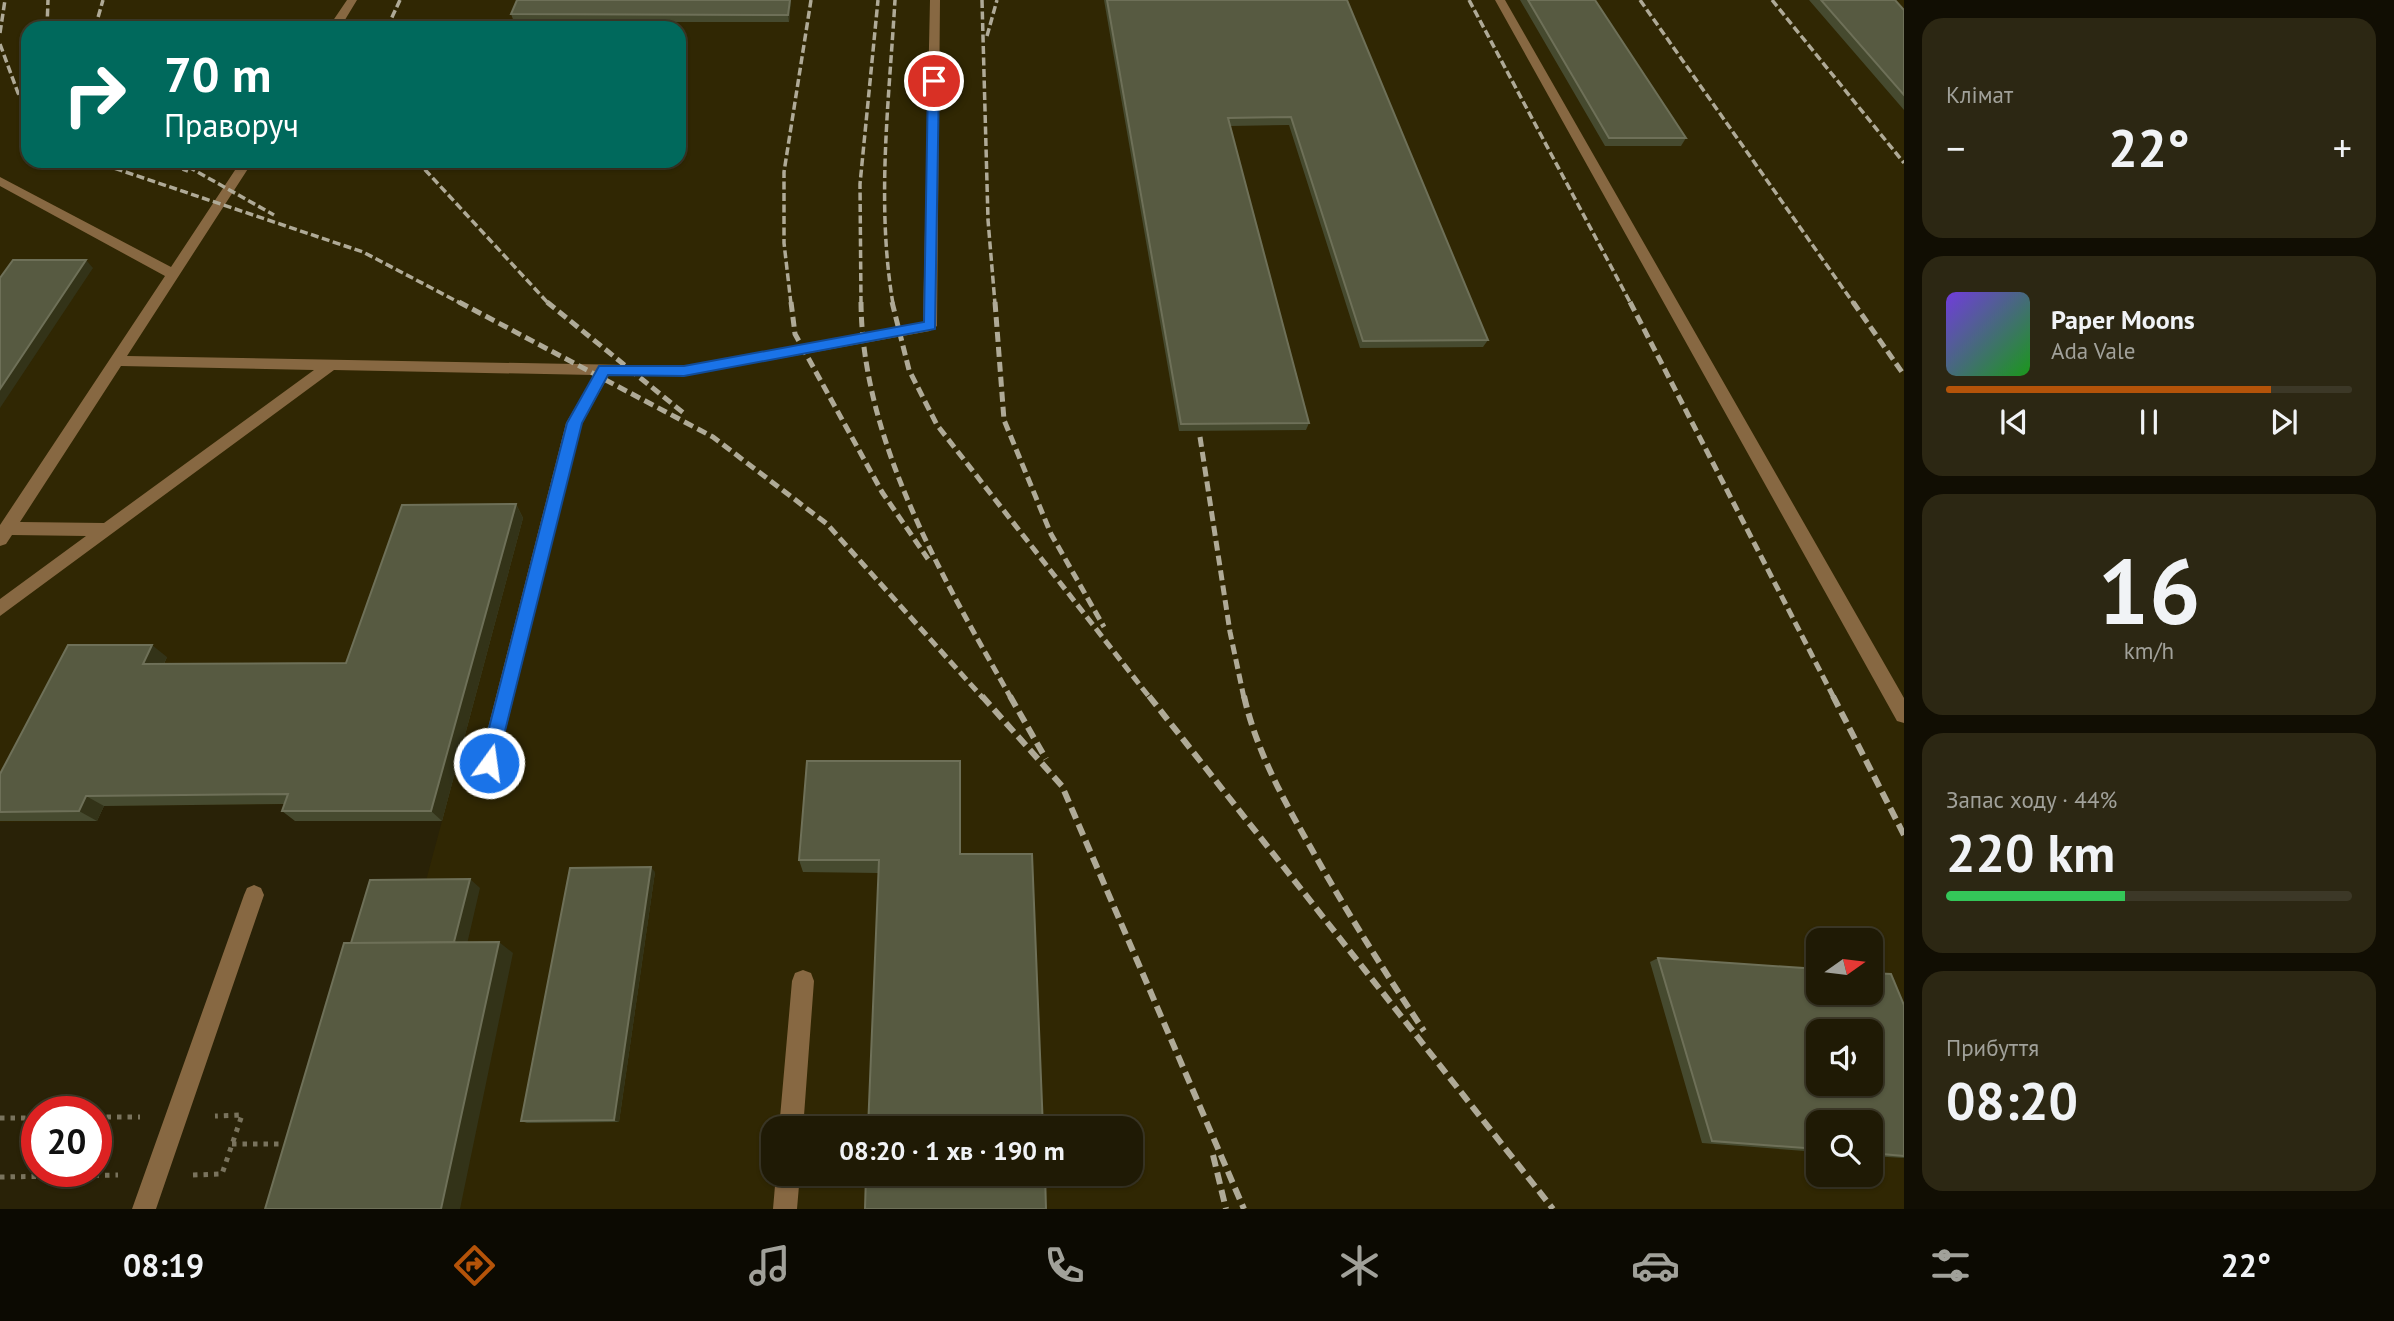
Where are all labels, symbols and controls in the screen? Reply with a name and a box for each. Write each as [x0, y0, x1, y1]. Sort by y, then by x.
text: 70 m [164, 42, 271, 106]
icon: right [49, 49, 140, 140]
pin [904, 51, 964, 111]
icon: arrive [915, 62, 953, 100]
text: Клімат [1946, 80, 2013, 109]
text: Праворуч [164, 104, 299, 146]
text: 22° [2108, 114, 2190, 181]
text: − [1946, 123, 1965, 172]
text: + [2333, 123, 2352, 172]
text: Paper Moons [2051, 303, 2195, 336]
text: Ada Vale [2051, 336, 2135, 365]
icon: previous [1995, 403, 2033, 441]
icon: pause [2130, 403, 2168, 441]
icon: next [2265, 403, 2303, 441]
text: 16 [2097, 531, 2201, 649]
text: km/h [2124, 636, 2174, 665]
position arrow [452, 726, 526, 800]
text: Запас ходу · 44% [1946, 785, 2117, 814]
text: 220 km [1946, 819, 2115, 886]
north arrow [1806, 928, 1883, 1004]
map controls [1806, 928, 1883, 1187]
button: sound [1806, 1019, 1883, 1096]
text: Прибуття [1946, 1033, 2039, 1062]
text: 08:20 [1946, 1067, 2078, 1134]
speed limit sign: 20 [21, 1096, 112, 1187]
button: search [1806, 1110, 1883, 1187]
text: 08:20 · 1 хв · 190 m [839, 1134, 1065, 1167]
icon: directions [450, 1241, 499, 1290]
icon: music [745, 1241, 794, 1290]
icon: phone [1040, 1241, 1089, 1290]
icon: climate [1335, 1241, 1384, 1290]
icon: car [1631, 1241, 1680, 1290]
icon: filters [1926, 1241, 1975, 1290]
text: 08:19 [123, 1244, 204, 1286]
text: 22° [2221, 1244, 2271, 1286]

